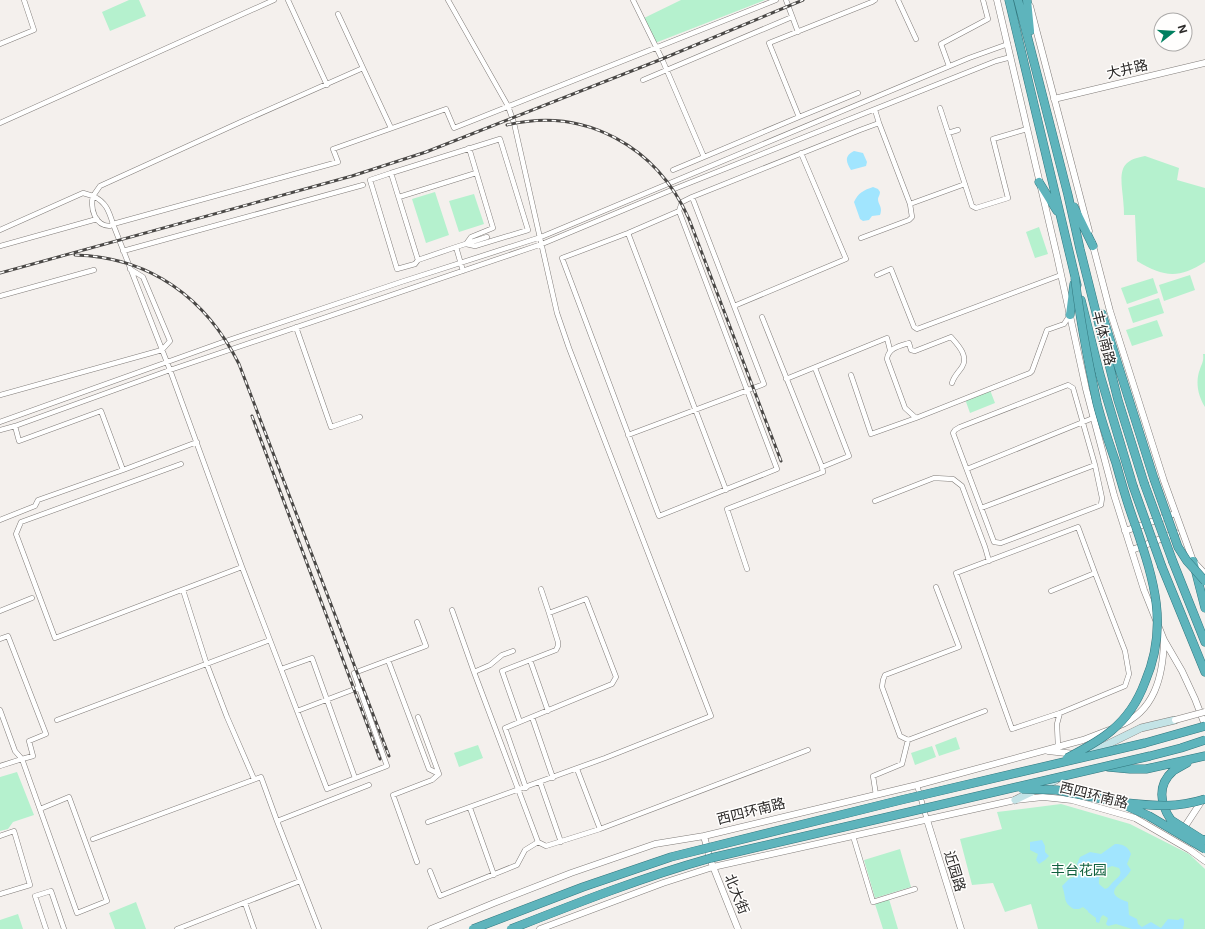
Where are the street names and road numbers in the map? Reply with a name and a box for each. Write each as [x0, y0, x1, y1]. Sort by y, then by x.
street label: 大井路 [1105, 56, 1149, 82]
street label: 丰体南路 [1089, 309, 1120, 367]
street label: 西四环南路 [1058, 778, 1130, 811]
street label: 西四环南路 [715, 794, 787, 827]
street label: 近园路 [941, 848, 970, 893]
street label: 北大街 [722, 871, 753, 916]

